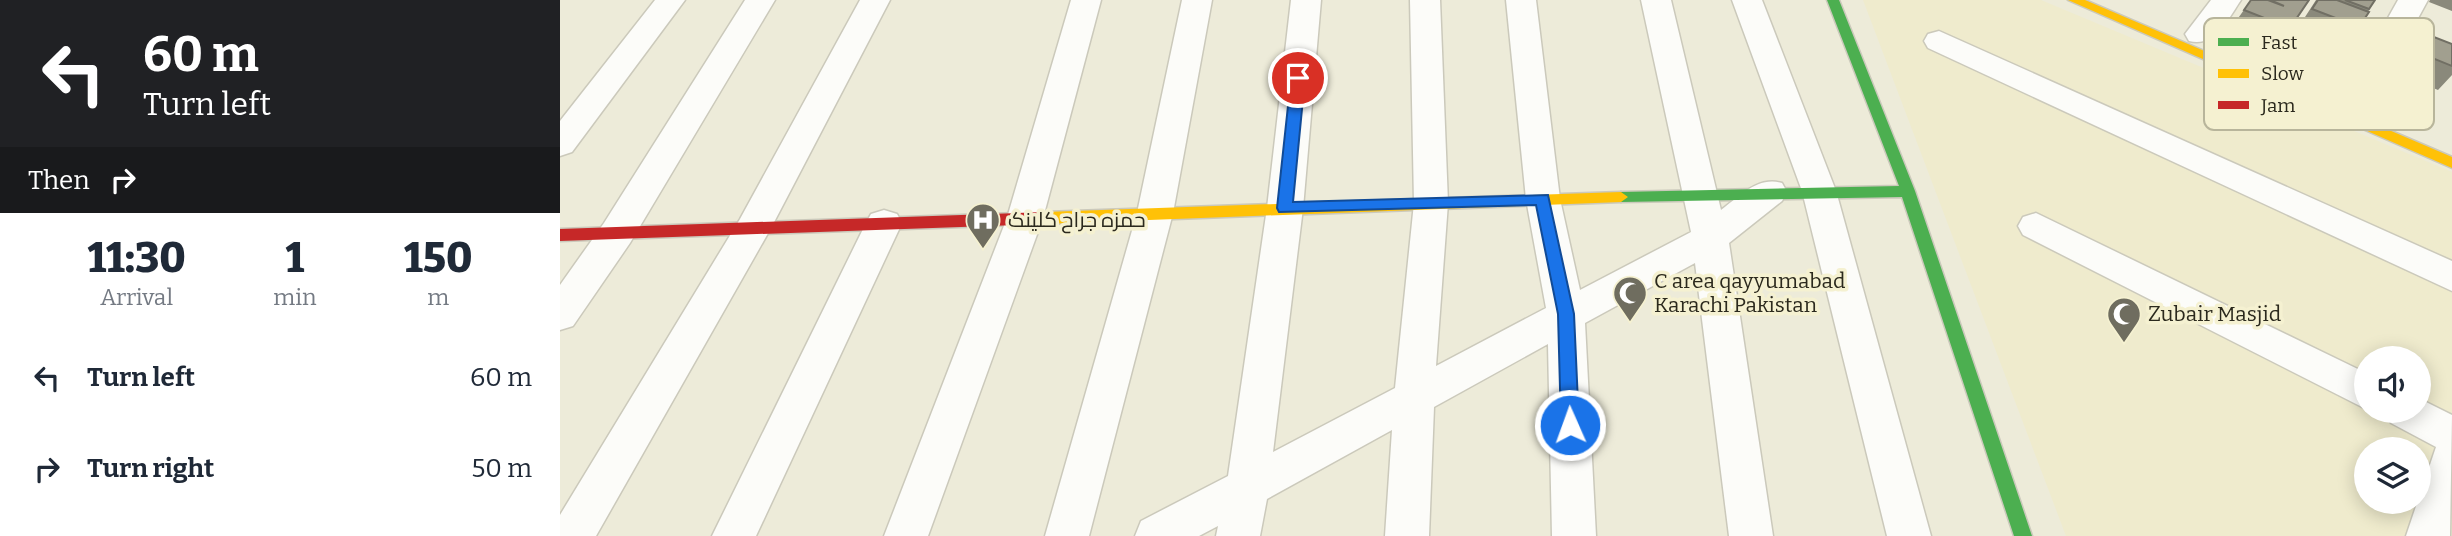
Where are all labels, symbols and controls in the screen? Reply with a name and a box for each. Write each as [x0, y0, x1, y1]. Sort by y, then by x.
legend [2204, 18, 2434, 130]
text: 60 m [143, 25, 259, 84]
icon: left [28, 28, 119, 119]
text: Fast [2261, 31, 2298, 54]
pin [1268, 48, 1328, 108]
icon: arrive [1279, 59, 1317, 97]
text: Slow [2261, 62, 2304, 85]
text: Turn left [143, 85, 271, 123]
text: Jam [2260, 94, 2295, 117]
icon: right [104, 161, 142, 199]
text: Then [28, 165, 90, 196]
hospital icon: حمزہ جراح کلینک [964, 201, 1002, 250]
place label: حمزہ جراح کلینک [1008, 207, 1146, 234]
text: 11:30 [87, 233, 186, 283]
text: 1 [286, 233, 304, 283]
text: 150 [404, 233, 472, 283]
place label: C area qayyumabad Karachi Pakistan [1654, 268, 1846, 318]
mosque icon: C area qayyumabad Karachi Pakistan [1611, 274, 1649, 323]
text: Arrival [100, 283, 173, 311]
text: min [273, 283, 317, 311]
text: m [427, 283, 449, 311]
mosque icon: Zubair Masjid [2105, 295, 2143, 344]
place label: Zubair Masjid [2148, 301, 2281, 327]
map controls [2354, 346, 2431, 514]
button: sound [2354, 346, 2431, 423]
icon: left [28, 359, 66, 397]
text: Turn left [87, 362, 195, 393]
text: 60 m [470, 362, 532, 393]
position arrow [1533, 388, 1607, 462]
button: layers [2354, 437, 2431, 514]
icon: right [28, 450, 66, 488]
text: Turn right [87, 453, 214, 484]
text: 50 m [471, 453, 532, 484]

